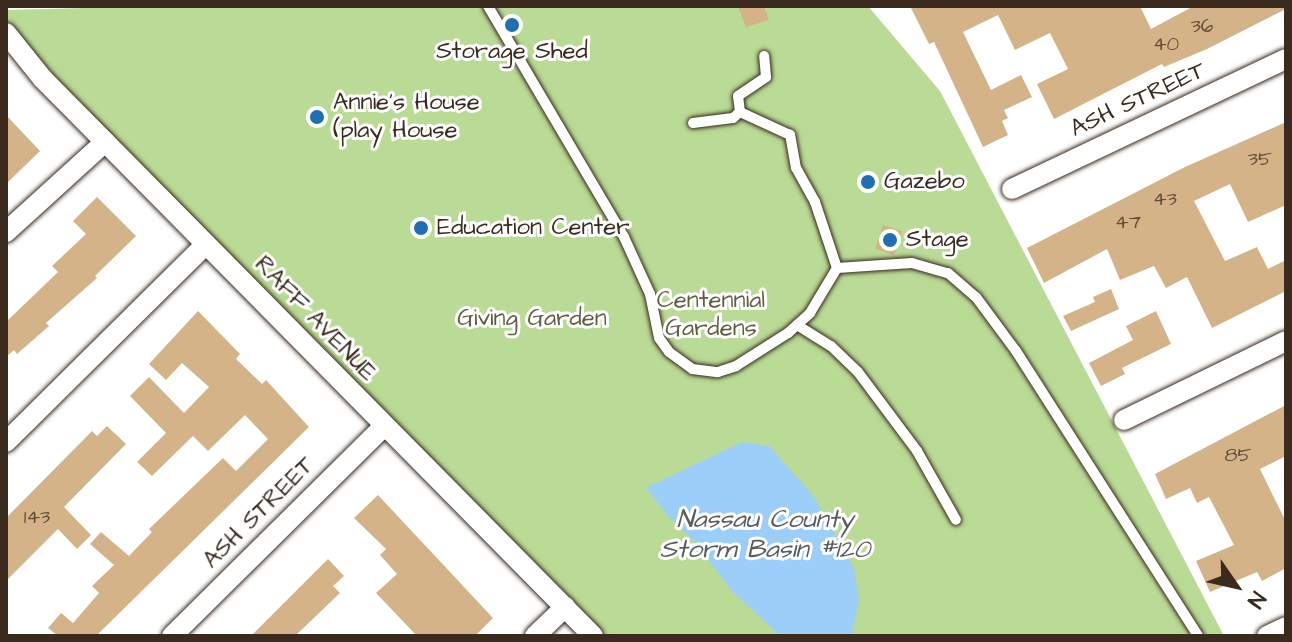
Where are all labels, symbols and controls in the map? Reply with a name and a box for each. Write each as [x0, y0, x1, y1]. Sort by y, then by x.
house number: 36 [1191, 14, 1213, 38]
marker: Storage Shed [503, 16, 521, 34]
house number: 40 [1153, 32, 1179, 56]
place label: Storage Shed [436, 38, 588, 66]
street label: ASH STREET [1066, 56, 1210, 144]
place label: Annie's House (play House [333, 89, 480, 145]
marker: Annie's House (play House [308, 108, 326, 126]
house number: 35 [1248, 147, 1272, 171]
place label: Gazebo [884, 168, 965, 196]
marker: Gazebo [859, 173, 877, 191]
house number: 43 [1153, 187, 1177, 211]
house number: 47 [1115, 210, 1141, 234]
place label: Education Center [437, 214, 629, 242]
marker: Education Center [412, 219, 430, 237]
place label: Stage [906, 226, 969, 254]
marker: Stage [881, 231, 899, 249]
street label: RAFF AVENUE [248, 250, 382, 388]
park label: Centennial Gardens [657, 287, 765, 343]
park label: Giving Garden [457, 305, 607, 333]
house number: 85 [1224, 443, 1252, 467]
street label: ASH STREET [197, 451, 321, 575]
water label: Nassau County Storm Basin #120 [660, 504, 870, 566]
house number: 143 [24, 505, 50, 529]
north arrow [1196, 546, 1276, 626]
text: N [1240, 585, 1273, 614]

